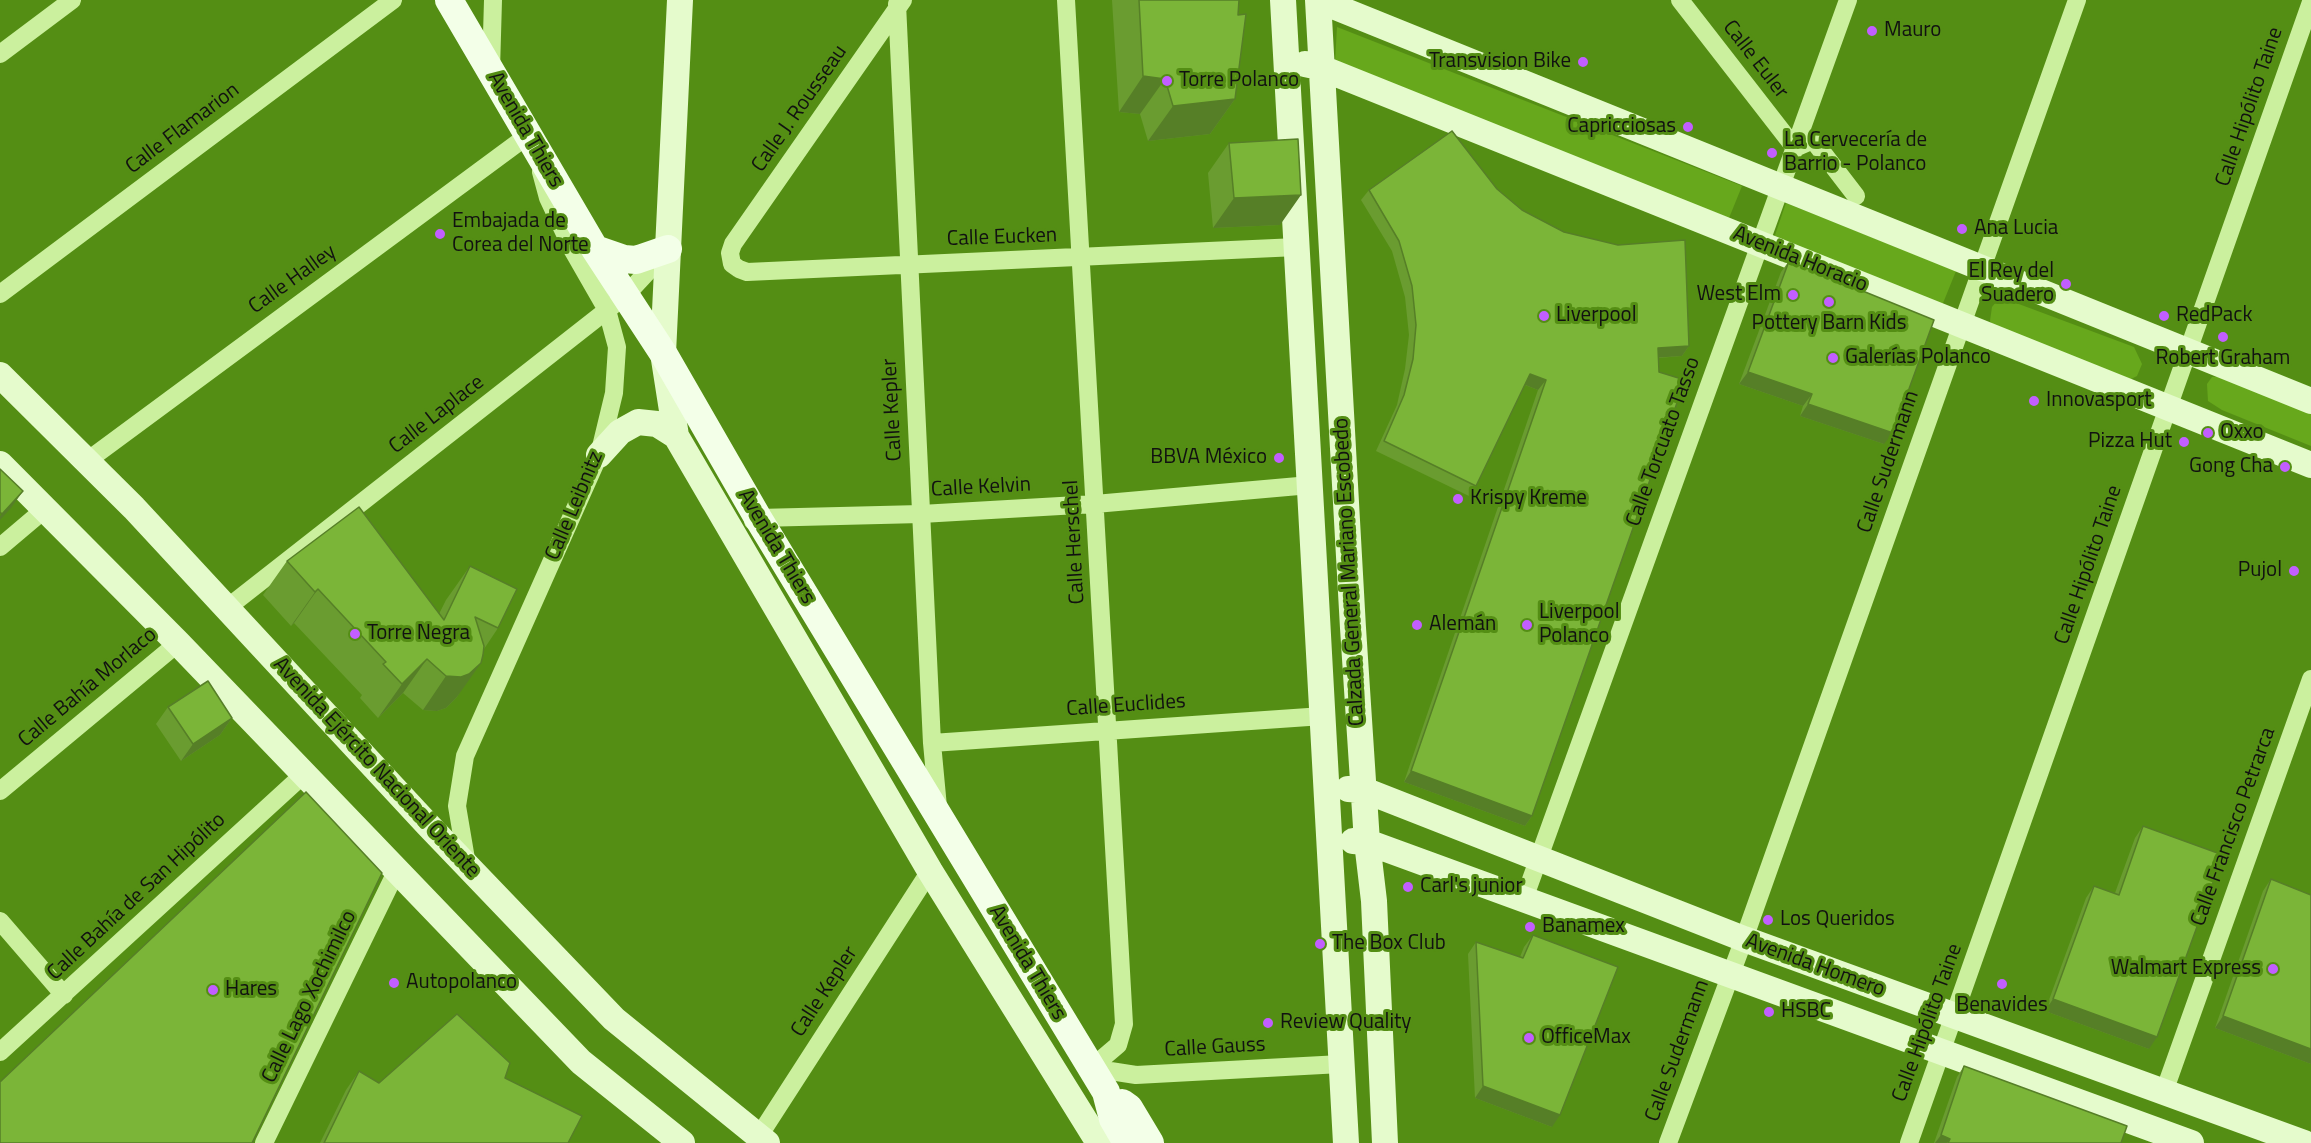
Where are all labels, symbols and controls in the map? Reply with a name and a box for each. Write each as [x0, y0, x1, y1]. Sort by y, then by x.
street label: Calle Euler [1717, 16, 1793, 104]
place label: Mauro [1884, 18, 1941, 44]
marker: Mauro [1865, 24, 1879, 38]
street label: Calle Hipólito Taine [2211, 24, 2289, 190]
street label: Calle J. Rousseau [747, 41, 853, 177]
place label: Transvision Bike [1429, 49, 1571, 75]
marker: Transvision Bike [1576, 55, 1590, 69]
street label: Avenida Thiers [482, 68, 568, 192]
place label: Torre Polanco [1179, 68, 1299, 94]
marker: Torre Polanco [1160, 74, 1174, 88]
street label: Calle Flamarion [121, 78, 245, 180]
place label: Capricciosas [1567, 114, 1676, 140]
marker: Capricciosas [1681, 120, 1695, 134]
place label: La Cervecería de Barrio - Polanco [1784, 128, 1927, 178]
marker: La Cervecería de Barrio - Polanco [1765, 146, 1779, 160]
place label: Embajada de Corea del Norte [452, 209, 589, 259]
place label: Ana Lucia [1974, 216, 2058, 242]
street label: Avenida Horacio [1729, 222, 1871, 298]
marker: Ana Lucia [1955, 222, 1969, 236]
street label: Calle Eucken [946, 223, 1058, 253]
marker: Embajada de Corea del Norte [433, 227, 447, 241]
street label: Calle Halley [244, 240, 342, 320]
place label: El Rey del Suadero [1968, 259, 2054, 309]
marker: El Rey del Suadero [2059, 277, 2073, 291]
place label: West Elm [1696, 282, 1781, 308]
marker: West Elm [1786, 288, 1800, 302]
marker: Pottery Barn Kids [1822, 295, 1836, 309]
place label: Liverpool [1556, 303, 1637, 329]
place label: RedPack [2176, 303, 2253, 329]
marker: Liverpool [1537, 309, 1551, 323]
marker: RedPack [2157, 309, 2171, 323]
place label: Pottery Barn Kids [1752, 311, 1906, 337]
marker: Robert Graham [2216, 330, 2230, 344]
place label: Galerías Polanco [1845, 345, 1991, 371]
place label: Robert Graham [2156, 346, 2290, 372]
marker: Galerías Polanco [1826, 351, 1840, 365]
street label: Calle Torcuato Tasso [1622, 354, 1706, 530]
street label: Calle Kepler [878, 358, 908, 462]
street label: Calle Laplace [385, 370, 489, 460]
street label: Calle Sudermann [1853, 387, 1925, 537]
place label: Innovasport [2046, 388, 2152, 414]
marker: Innovasport [2027, 394, 2041, 408]
street label: Calzada General Mariano Escobedo [1329, 417, 1371, 727]
place label: Oxxo [2220, 420, 2264, 446]
marker: Oxxo [2201, 426, 2215, 440]
place label: Pizza Hut [2088, 429, 2172, 455]
marker: Pizza Hut [2177, 435, 2191, 449]
place label: BBVA México [1150, 445, 1267, 471]
street label: Calle Leibnitz [541, 448, 609, 564]
marker: BBVA México [1272, 451, 1286, 465]
place label: Gong Cha [2189, 454, 2273, 480]
marker: Gong Cha [2278, 460, 2292, 474]
street label: Calle Kelvin [930, 473, 1032, 503]
street label: Calle Herschel [1059, 479, 1091, 605]
street label: Calle Hipólito Taine [2050, 482, 2128, 648]
street label: Avenida Thiers [732, 485, 820, 609]
place label: Krispy Kreme [1470, 486, 1587, 512]
marker: Krispy Kreme [1451, 492, 1465, 506]
place label: Pujol [2238, 558, 2282, 584]
marker: Pujol [2287, 564, 2301, 578]
place label: Liverpool Polanco [1539, 600, 1620, 650]
place label: Alemán [1429, 612, 1496, 638]
marker: Alemán [1410, 618, 1424, 632]
marker: Liverpool Polanco [1520, 618, 1534, 632]
place label: Torre Negra [367, 621, 470, 647]
street label: Calle Bahía Morlaco [14, 623, 162, 753]
marker: Torre Negra [348, 627, 362, 641]
street label: Avenida Ejército Nacional Oriente [267, 653, 485, 883]
street label: Calle Euclides [1065, 689, 1187, 723]
street label: Calle Francisco Petrarca [2186, 724, 2282, 930]
street label: Calle Bahía de San Hipólito [43, 808, 231, 986]
place label: Carl's junior [1420, 874, 1523, 900]
marker: Carl's junior [1401, 880, 1415, 894]
street label: Avenida Thiers [983, 901, 1071, 1025]
street label: Calle Lago Xochimilco [257, 907, 363, 1087]
place label: Los Queridos [1780, 907, 1895, 933]
marker: Los Queridos [1761, 913, 1775, 927]
place label: Banamex [1542, 914, 1625, 940]
marker: Banamex [1523, 920, 1537, 934]
street label: Avenida Homero [1742, 929, 1888, 1003]
place label: The Box Club [1332, 931, 1446, 957]
marker: The Box Club [1313, 937, 1327, 951]
street label: Calle Hipólito Taine [1888, 940, 1968, 1106]
street label: Calle Kepler [786, 942, 864, 1042]
place label: Walmart Express [2111, 956, 2261, 982]
marker: Walmart Express [2266, 962, 2280, 976]
place label: Autopolanco [406, 970, 517, 996]
marker: Autopolanco [387, 976, 401, 990]
place label: Hares [225, 977, 277, 1003]
street label: Calle Sudermann [1641, 977, 1715, 1125]
marker: Benavides [1995, 977, 2009, 991]
marker: Hares [206, 983, 220, 997]
place label: Benavides [1956, 993, 2048, 1019]
place label: HSBC [1781, 999, 1831, 1025]
marker: HSBC [1762, 1005, 1776, 1019]
place label: Review Quality [1280, 1010, 1412, 1036]
marker: Review Quality [1261, 1016, 1275, 1030]
place label: OfficeMax [1541, 1025, 1631, 1051]
marker: OfficeMax [1522, 1031, 1536, 1045]
street label: Calle Gauss [1164, 1033, 1266, 1063]

